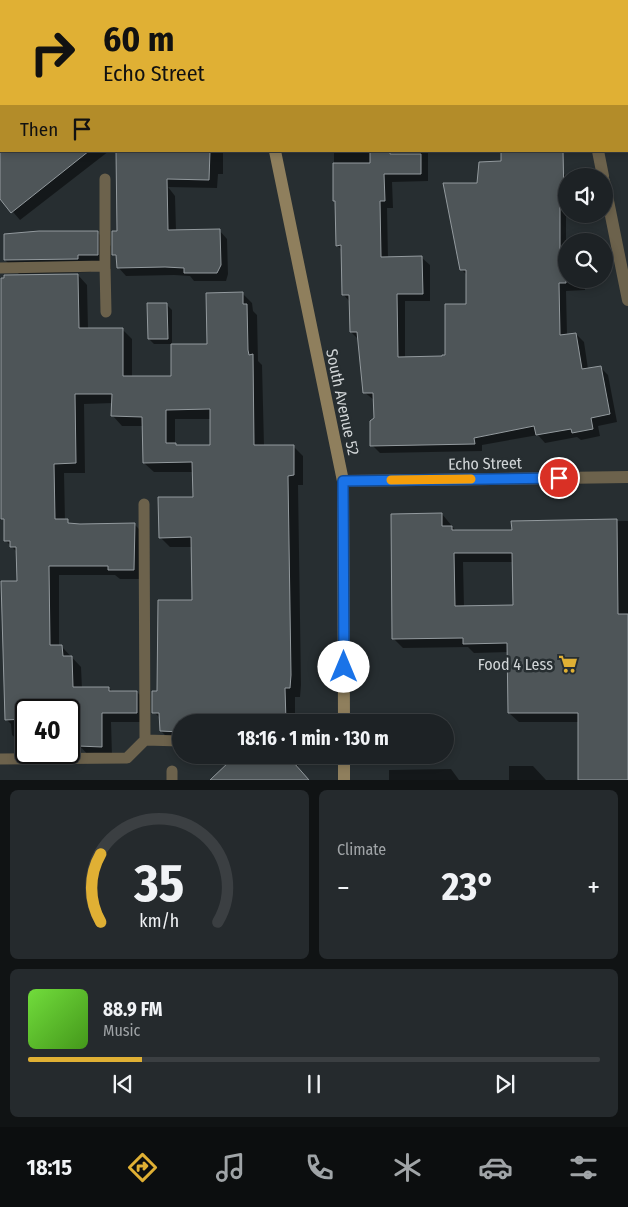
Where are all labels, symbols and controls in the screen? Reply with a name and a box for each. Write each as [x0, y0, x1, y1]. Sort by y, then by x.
text: 60 m [103, 18, 174, 60]
icon: right [20, 20, 85, 85]
text: Echo Street [103, 60, 205, 87]
icon: arrive [68, 115, 96, 143]
text: Then [20, 118, 58, 141]
map controls [558, 168, 613, 288]
button: sound [558, 168, 613, 223]
button: search [558, 233, 613, 288]
street label: South Avenue 52 [322, 347, 363, 457]
street label: Echo Street [448, 453, 523, 474]
pin [538, 457, 580, 499]
icon: arrive [545, 464, 573, 492]
position arrow [317, 640, 369, 692]
supermarket icon: Food 4 Less [557, 653, 579, 675]
place label: Food 4 Less [478, 655, 553, 674]
speed limit sign: 40 [15, 699, 80, 764]
text: 18:16 · 1 min · 130 m [237, 727, 389, 750]
text: Climate [337, 840, 386, 859]
text: 35 [133, 852, 185, 915]
text: 23° [442, 864, 495, 910]
text: − [337, 871, 350, 904]
text: + [587, 871, 600, 904]
text: km/h [140, 910, 179, 932]
text: 88.9 FM [103, 998, 162, 1021]
text: Music [103, 1021, 140, 1040]
icon: previous [109, 1070, 137, 1098]
icon: pause [300, 1070, 328, 1098]
icon: next [491, 1070, 519, 1098]
icon: directions [125, 1150, 160, 1185]
icon: music [213, 1150, 248, 1185]
icon: phone [302, 1150, 337, 1185]
icon: climate [390, 1150, 425, 1185]
icon: car [478, 1150, 513, 1185]
icon: filters [566, 1150, 601, 1185]
text: 18:15 [27, 1154, 72, 1181]

